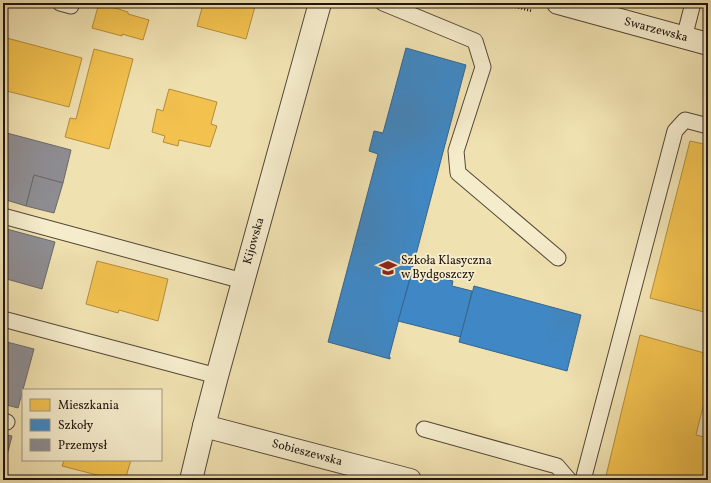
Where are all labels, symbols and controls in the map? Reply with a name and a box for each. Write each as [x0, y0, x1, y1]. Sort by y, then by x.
street label: Swarzewska [622, 14, 690, 46]
street label: Kijowska [240, 216, 268, 266]
place label: Szkoła Klasyczna w Bydgoszczy [401, 253, 492, 283]
school or university icon: Szkoła Klasyczna w Bydgoszczy [378, 258, 398, 278]
legend [22, 389, 162, 461]
text: Mieszkania [58, 398, 119, 414]
text: Szkoły [58, 418, 94, 434]
street label: Sobieszewska [270, 436, 344, 470]
text: Przemysł [58, 438, 107, 454]

